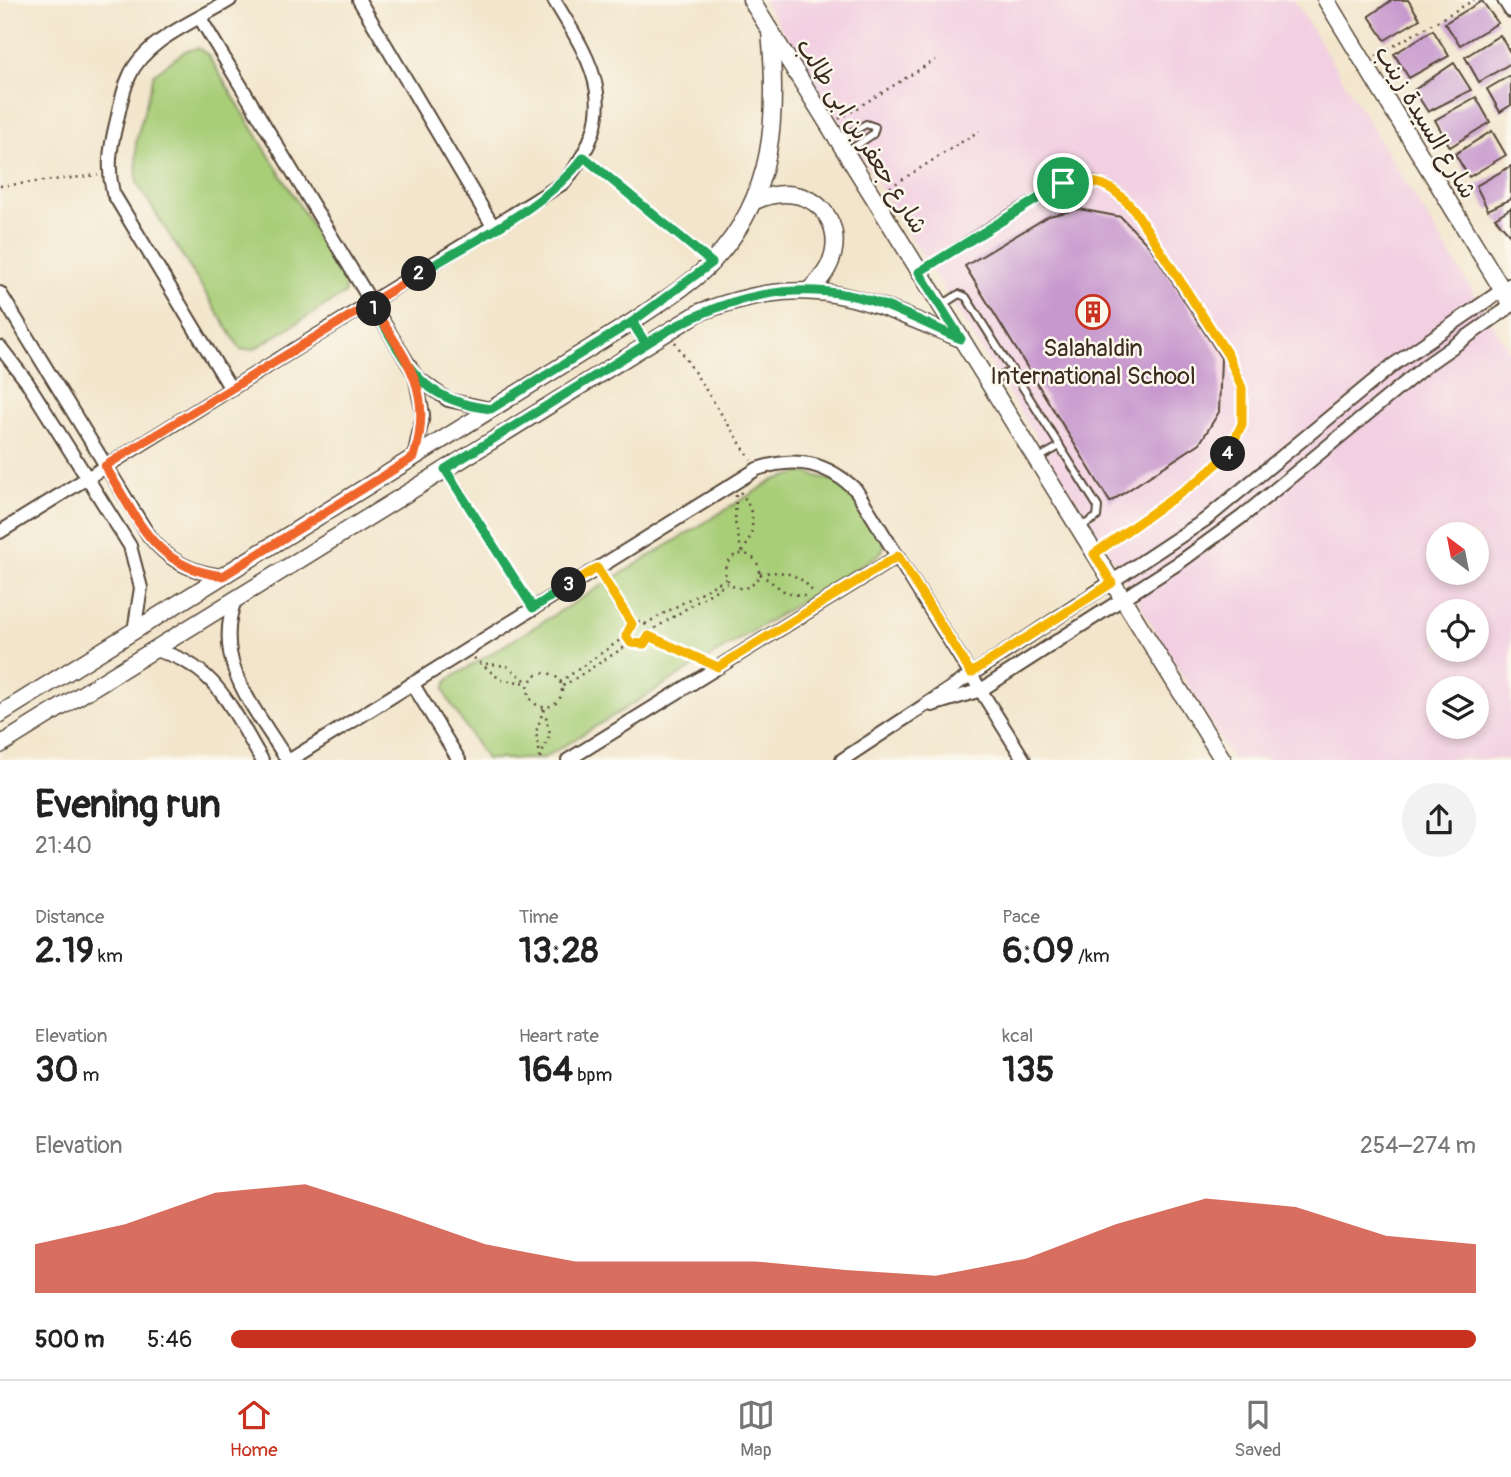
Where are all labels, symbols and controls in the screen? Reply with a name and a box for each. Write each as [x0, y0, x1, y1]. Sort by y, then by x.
street label: شارع جعفر بن ابى طالب [788, 33, 933, 240]
street label: شارع السيدة زينب [1367, 40, 1483, 205]
pin [1033, 153, 1093, 213]
icon: arrive [1044, 164, 1082, 202]
pin: 2 [402, 256, 436, 292]
text: 2 [413, 261, 424, 285]
pin: 1 [356, 292, 392, 326]
building icon: Salahaldin International School [1074, 293, 1112, 331]
text: 1 [370, 296, 377, 320]
place label: Salahaldin International School [990, 334, 1196, 391]
pin: 4 [1210, 436, 1246, 472]
text: 4 [1222, 441, 1233, 465]
north arrow [1426, 522, 1489, 584]
map controls [1426, 522, 1489, 739]
pin: 3 [552, 568, 586, 602]
text: 3 [563, 572, 574, 596]
button: locate [1426, 599, 1489, 662]
button: layers [1426, 676, 1489, 739]
text: Evening run [35, 781, 221, 829]
button: share [1402, 783, 1476, 857]
text: 21:40 [35, 831, 92, 860]
text: Distance [35, 905, 104, 929]
text: Time [519, 905, 558, 929]
text: Pace [1002, 905, 1040, 929]
text: 2.19 [35, 929, 94, 973]
text: 13:28 [519, 929, 598, 973]
text: 6:09 [1002, 929, 1074, 973]
text: km [94, 944, 123, 968]
text: /km [1074, 944, 1110, 968]
text: Elevation [35, 1024, 107, 1048]
text: Heart rate [519, 1024, 599, 1048]
text: kcal [1002, 1024, 1033, 1048]
text: 30 [35, 1048, 78, 1092]
text: 164 [519, 1048, 573, 1092]
text: 135 [1002, 1048, 1055, 1092]
text: m [78, 1063, 99, 1087]
text: bpm [573, 1063, 612, 1087]
text: Elevation [35, 1131, 123, 1160]
text: 254–274 m [1360, 1131, 1476, 1160]
text: 500 m [35, 1325, 104, 1354]
text: 5:46 [147, 1325, 192, 1354]
tab: Home [230, 1396, 278, 1462]
tab: Map [737, 1396, 775, 1462]
tab: Saved [1234, 1396, 1281, 1462]

